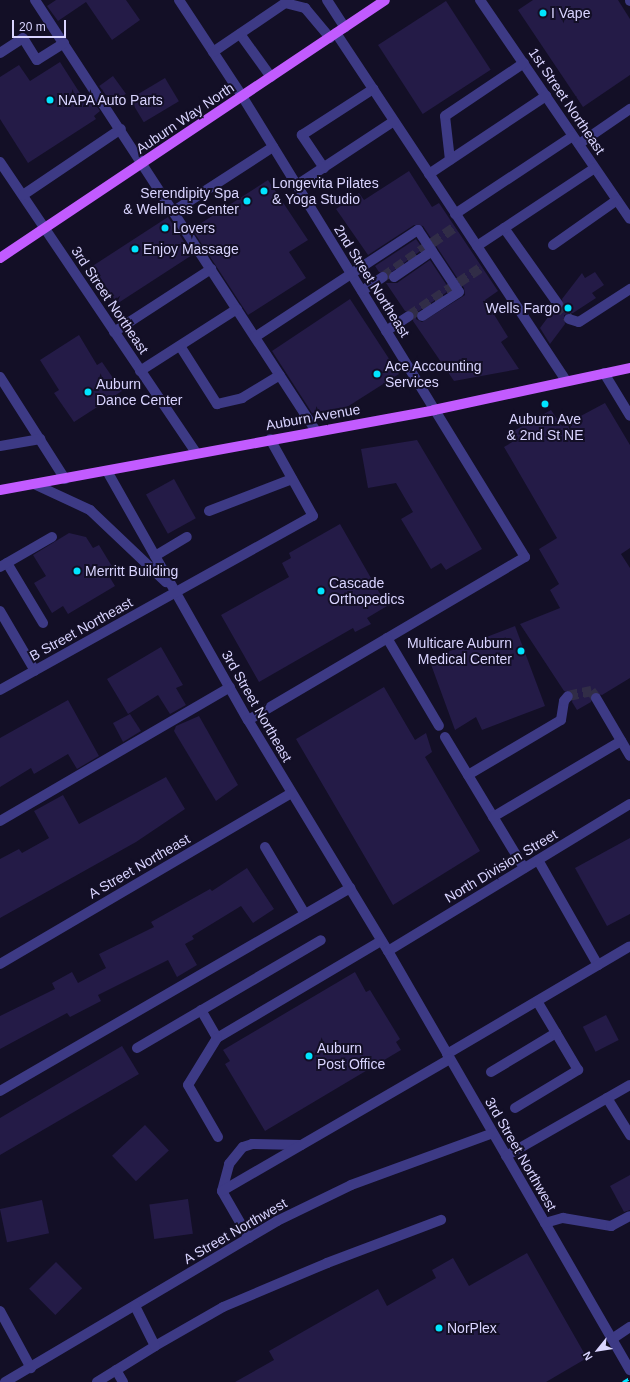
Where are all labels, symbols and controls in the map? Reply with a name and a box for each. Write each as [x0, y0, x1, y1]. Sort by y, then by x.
place label: I Vape [551, 5, 590, 21]
marker: I Vape [538, 8, 548, 18]
scale bar [14, 12, 68, 38]
text: 20 m [19, 20, 46, 34]
street label: 1st Street Northeast [525, 45, 609, 157]
street label: Auburn Way North [133, 79, 237, 157]
place label: NAPA Auto Parts [58, 92, 164, 108]
marker: NAPA Auto Parts [45, 95, 55, 105]
place label: Longevita Pilates & Yoga Studio [272, 175, 379, 208]
place label: Serendipity Spa & Wellness Center [123, 185, 239, 218]
marker: Longevita Pilates & Yoga Studio [259, 186, 269, 196]
marker: Serendipity Spa & Wellness Center [242, 196, 252, 206]
place label: Lovers [173, 220, 215, 236]
street label: 2nd Street Northeast [331, 222, 413, 340]
marker: Lovers [160, 223, 170, 233]
place label: Enjoy Massage [143, 241, 239, 257]
street label: 3rd Street Northeast [68, 243, 152, 357]
marker: Enjoy Massage [130, 244, 140, 254]
place label: Wells Fargo [486, 300, 560, 316]
marker: Wells Fargo [563, 303, 573, 313]
place label: Ace Accounting Services [385, 358, 482, 390]
marker: Ace Accounting Services [372, 369, 382, 379]
place label: Auburn Dance Center [96, 376, 182, 408]
marker: Auburn Dance Center [83, 387, 93, 397]
marker: Auburn Ave & 2nd St NE [540, 399, 550, 409]
street label: Auburn Avenue [264, 400, 362, 434]
place label: Auburn Ave & 2nd St NE [506, 411, 584, 444]
place label: Merritt Building [85, 563, 178, 579]
marker: Merritt Building [72, 566, 82, 576]
place label: Cascade Orthopedics [329, 575, 404, 608]
marker: Cascade Orthopedics [316, 586, 326, 596]
street label: B Street Northeast [27, 594, 135, 664]
place label: Multicare Auburn Medical Center [406, 635, 512, 668]
marker: Multicare Auburn Medical Center [515, 645, 527, 657]
street label: 3rd Street Northeast [218, 647, 296, 765]
street label: North Division Street [442, 826, 560, 906]
street label: A Street Northeast [85, 830, 193, 902]
place label: Auburn Post Office [317, 1040, 385, 1072]
marker: Auburn Post Office [304, 1051, 314, 1061]
street label: 3rd Street Northwest [482, 1094, 560, 1214]
street label: A Street Northwest [180, 1194, 290, 1268]
place label: NorPlex [447, 1320, 497, 1336]
marker: NorPlex [434, 1323, 444, 1333]
north arrow [578, 1330, 618, 1370]
text: N [580, 1350, 595, 1362]

